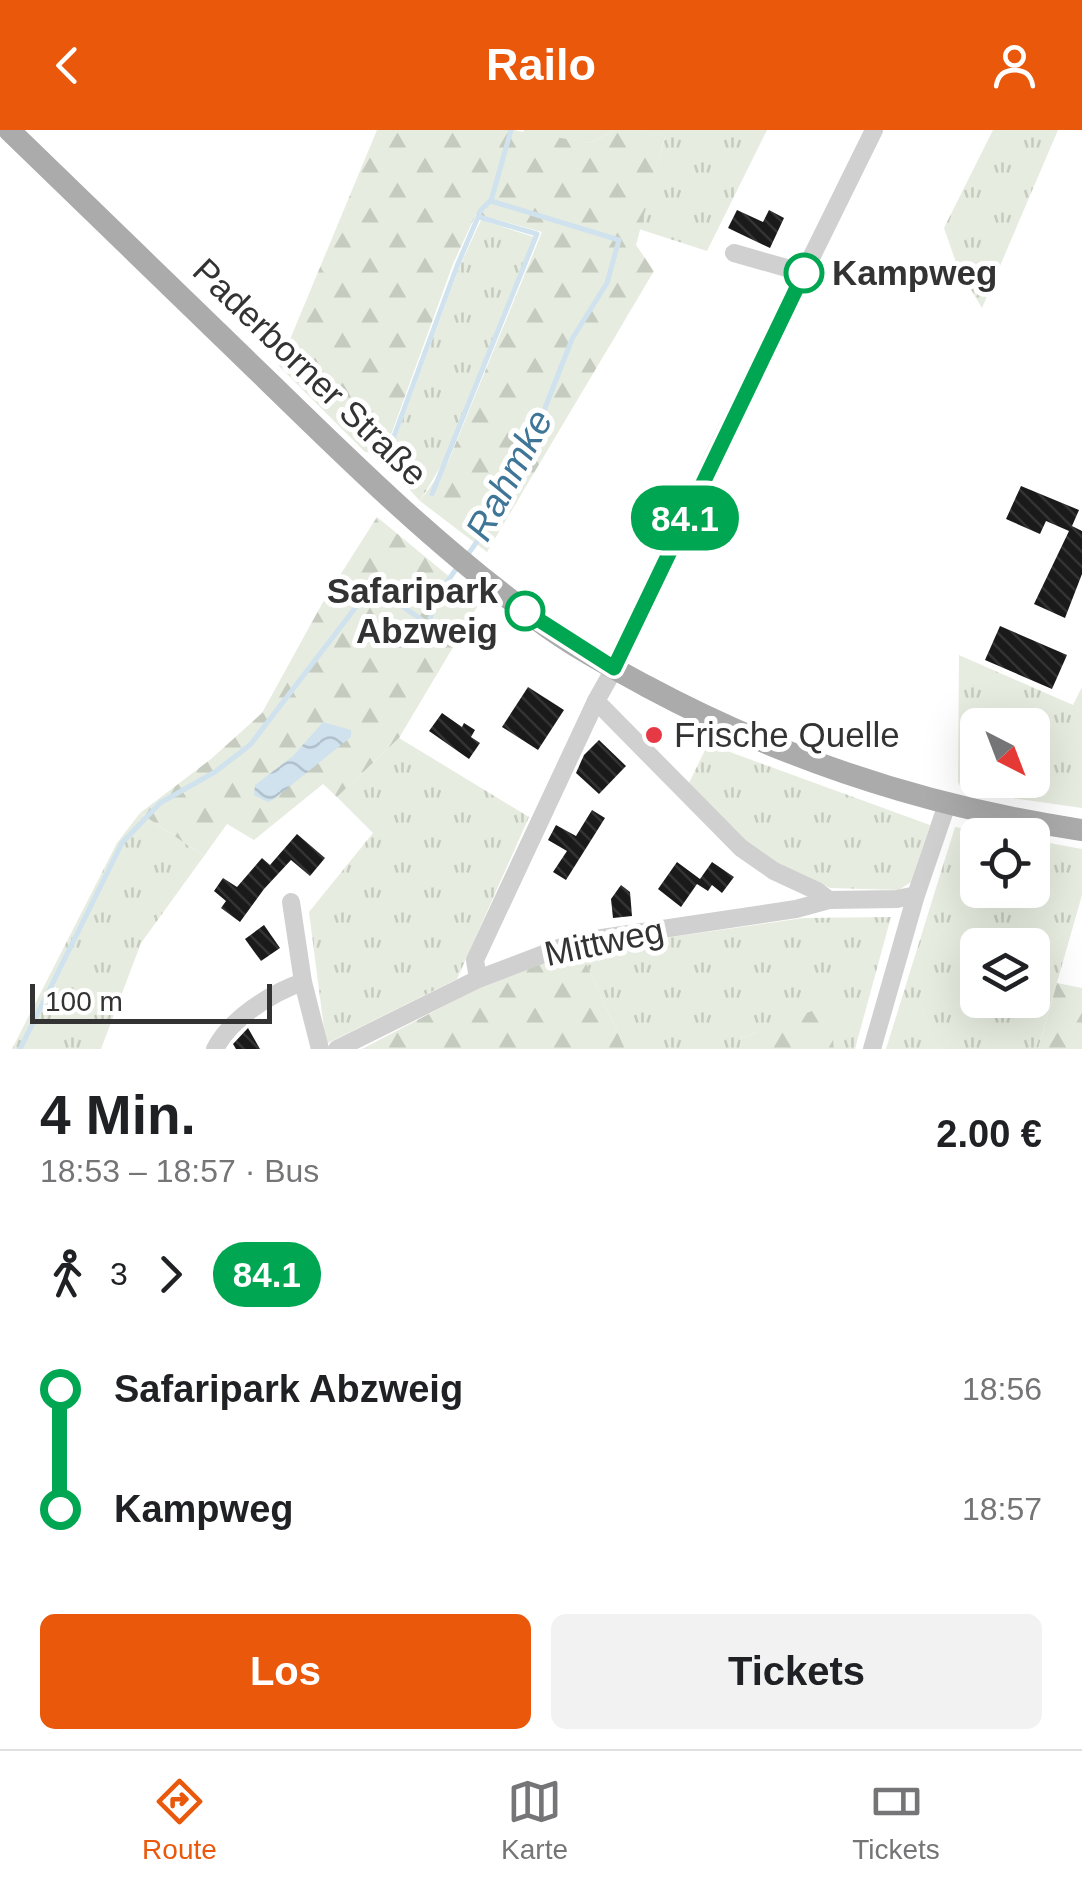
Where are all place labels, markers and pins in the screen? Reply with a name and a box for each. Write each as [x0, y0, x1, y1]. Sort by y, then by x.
place label: Kampweg [832, 253, 997, 292]
marker: Kampweg [785, 254, 823, 292]
place label: Safaripark Abzweig [327, 571, 499, 650]
marker: Safaripark Abzweig [506, 592, 544, 630]
place label: Frische Quelle [674, 715, 900, 754]
marker: Frische Quelle [643, 724, 665, 746]

